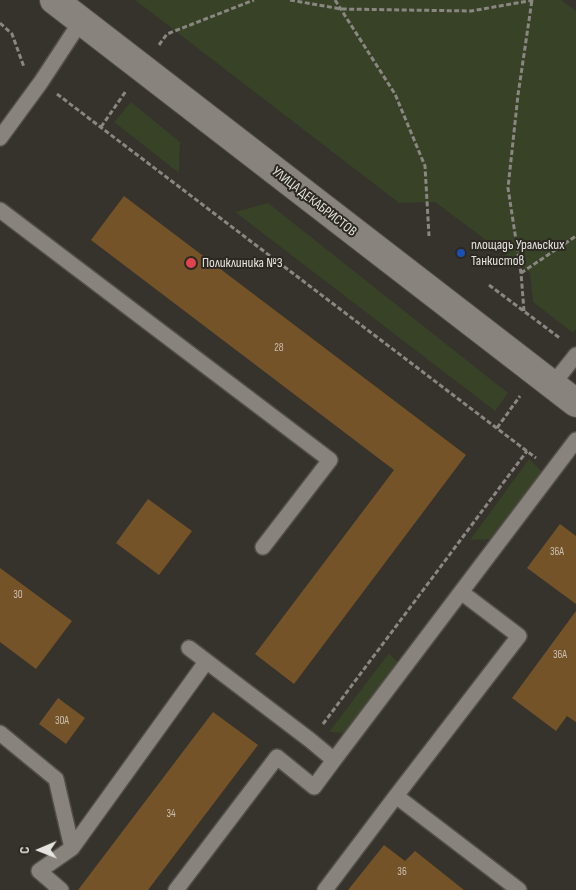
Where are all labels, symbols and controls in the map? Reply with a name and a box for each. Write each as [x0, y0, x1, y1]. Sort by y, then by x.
street label: УЛИЦА ДЕКАБРИСТОВ [268, 164, 360, 240]
place label: площадь Уральских Танкистов [471, 237, 564, 270]
marker: площадь Уральских Танкистов [455, 247, 467, 259]
place label: Поликлиника №3 [202, 255, 283, 271]
marker: Поликлиника №3 [184, 256, 198, 270]
house number: 28 [274, 341, 284, 355]
house number: 36А [550, 545, 564, 559]
house number: 30 [13, 588, 23, 602]
house number: 36А [553, 648, 567, 662]
house number: 30А [55, 714, 69, 728]
house number: 34 [166, 807, 176, 821]
north arrow [15, 825, 65, 875]
text: С [16, 847, 33, 854]
house number: 36 [397, 865, 407, 879]

